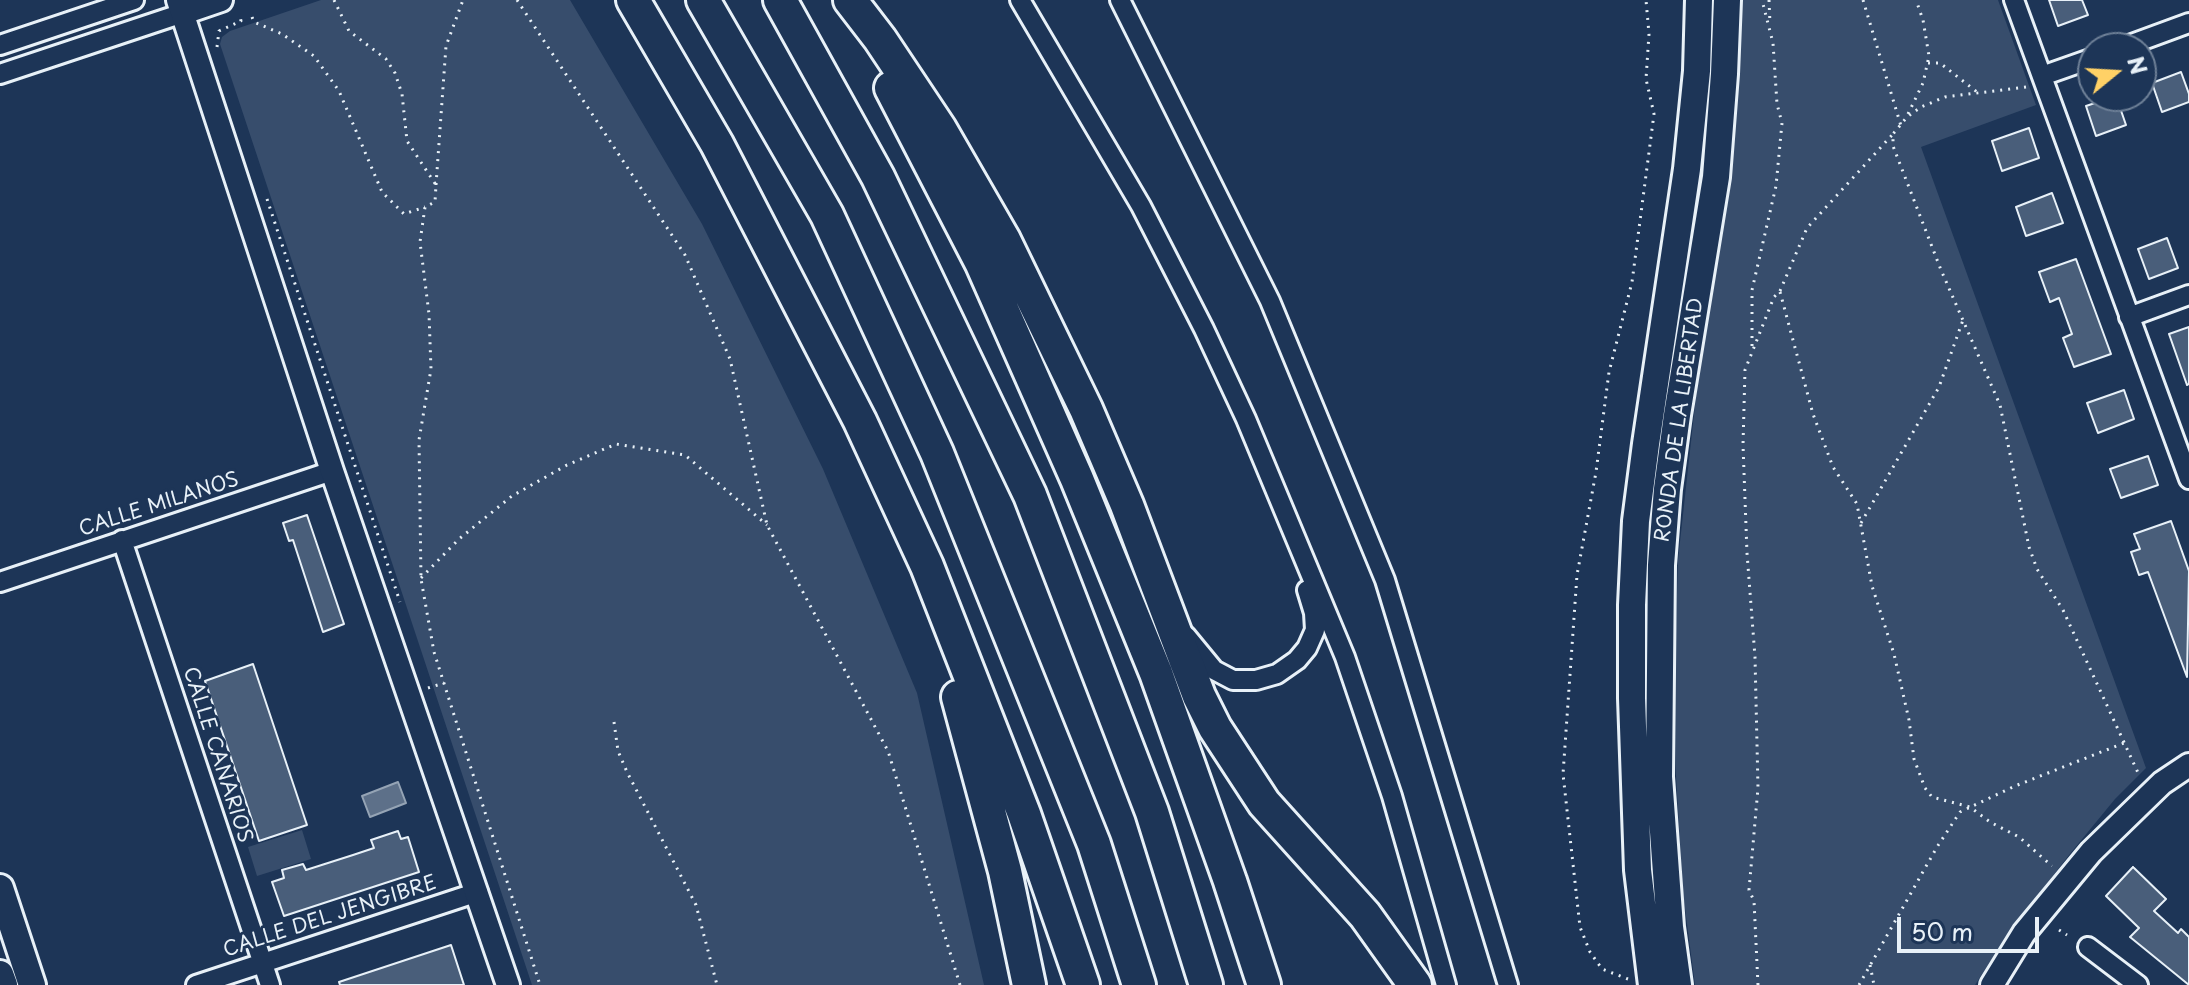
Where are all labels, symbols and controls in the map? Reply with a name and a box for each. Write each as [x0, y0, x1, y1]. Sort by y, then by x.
north arrow [2077, 32, 2157, 112]
text: N [2120, 52, 2157, 78]
street label: RONDA DE LA LIBERTAD [1651, 296, 1709, 544]
street label: CALLE MILANOS [76, 468, 242, 542]
street label: CALLE CANARIOS [177, 664, 257, 846]
street label: CALLE DEL JENGIBRE [220, 871, 440, 963]
scale bar [1901, 901, 2043, 951]
text: 50 m [1911, 913, 1973, 949]

